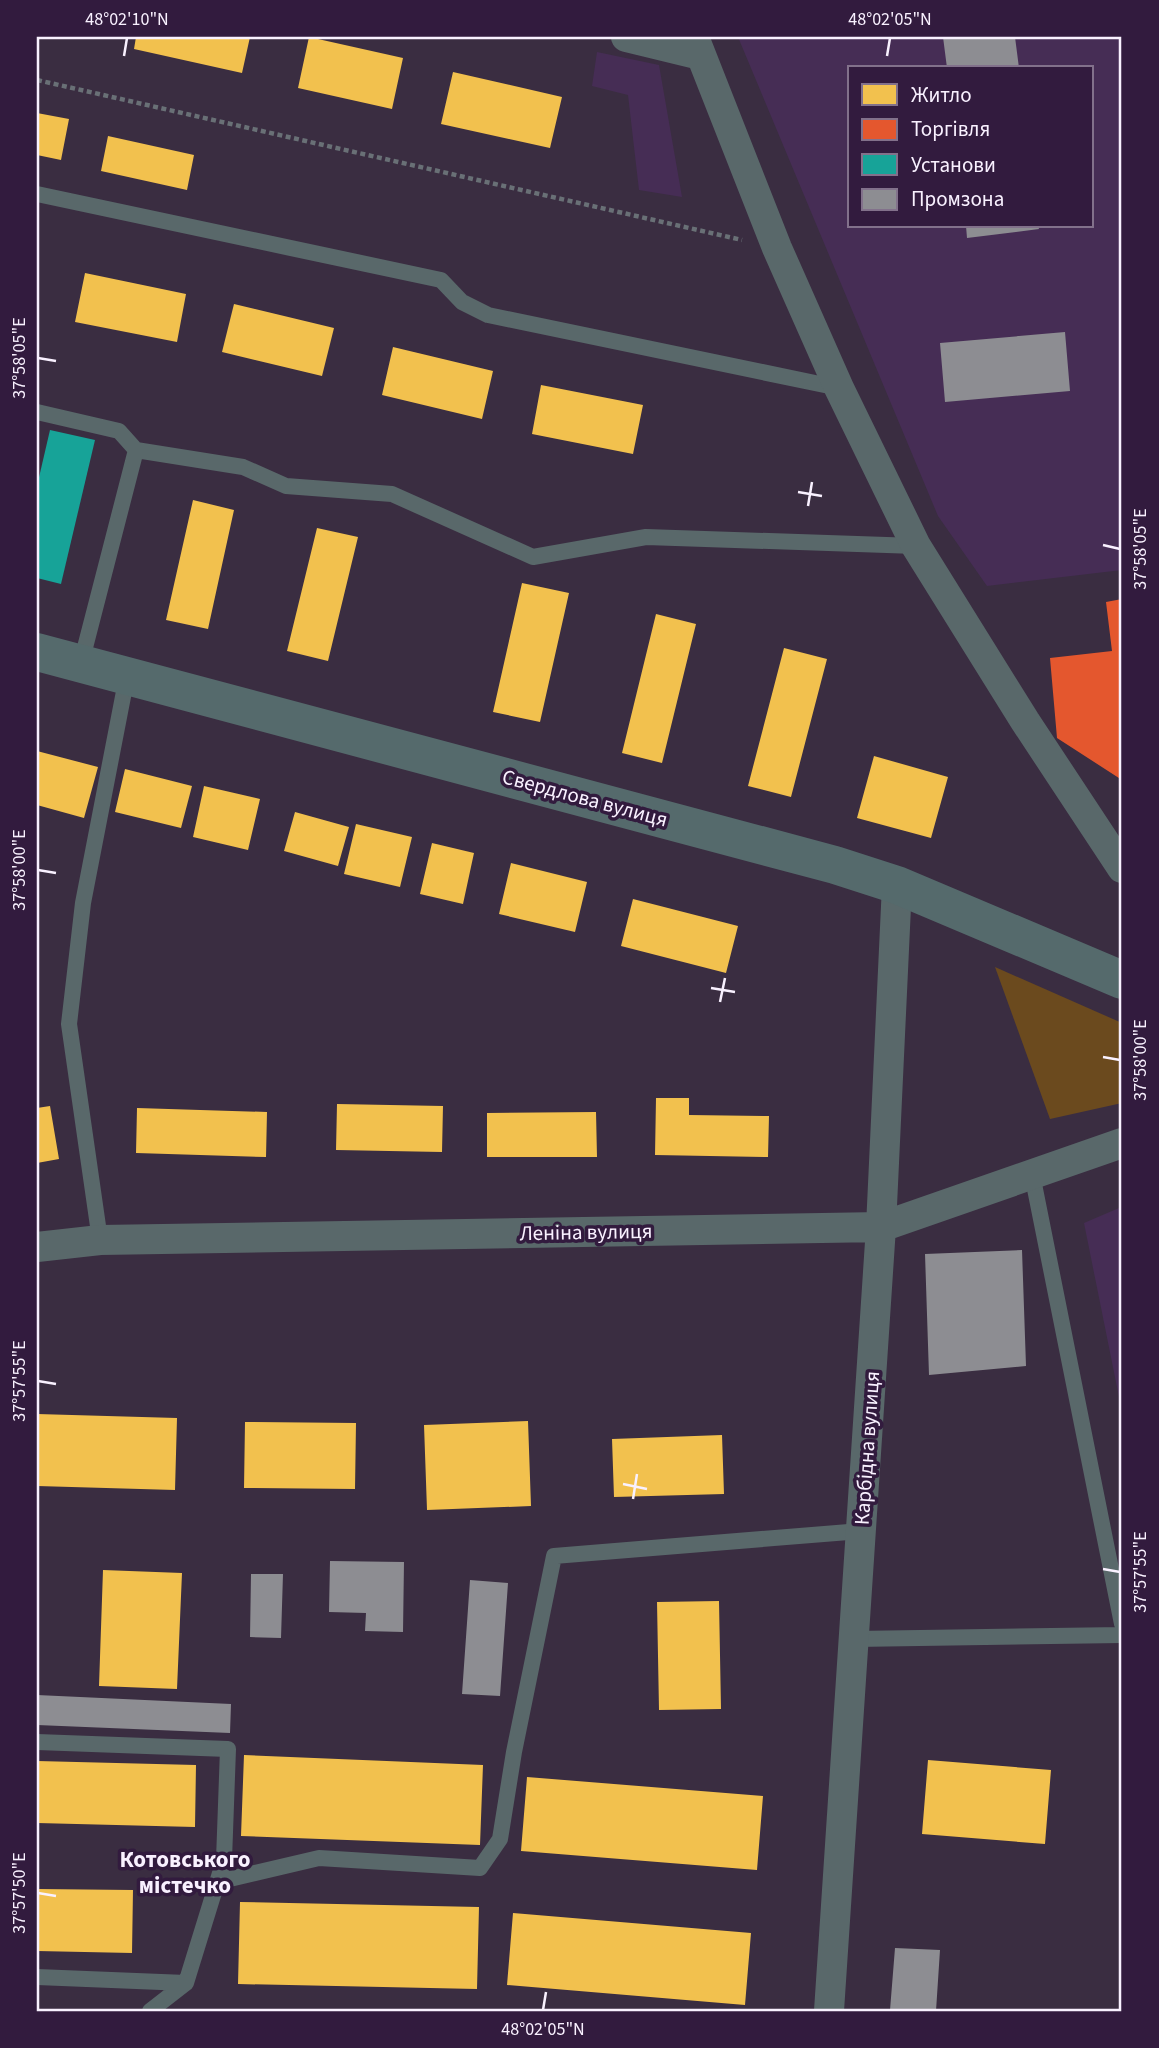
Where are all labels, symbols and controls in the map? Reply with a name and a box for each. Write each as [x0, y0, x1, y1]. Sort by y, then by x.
text: 48°02'10"N [85, 7, 169, 32]
text: 48°02'05"N [848, 7, 932, 32]
legend [848, 66, 1092, 228]
text: Житло [911, 80, 972, 110]
text: Торгівля [911, 114, 990, 144]
text: Установи [911, 150, 996, 180]
text: Промзона [911, 184, 1004, 214]
text: 37°58'05"E [7, 317, 32, 399]
text: 37°58'05"E [1128, 508, 1153, 590]
street label: Свердлова вулиця [499, 762, 671, 834]
text: 37°58'00"E [7, 829, 32, 911]
text: 37°58'00"E [1128, 1019, 1153, 1101]
street label: Леніна вулиця [519, 1216, 653, 1248]
text: 37°57'55"E [7, 1340, 32, 1422]
street label: Карбідна вулиця [847, 1370, 887, 1526]
text: 37°57'55"E [1128, 1531, 1153, 1613]
district label: Котовського містечко [119, 1843, 251, 1902]
text: 37°57'50"E [7, 1852, 32, 1934]
text: 48°02'05"N [501, 2017, 585, 2042]

